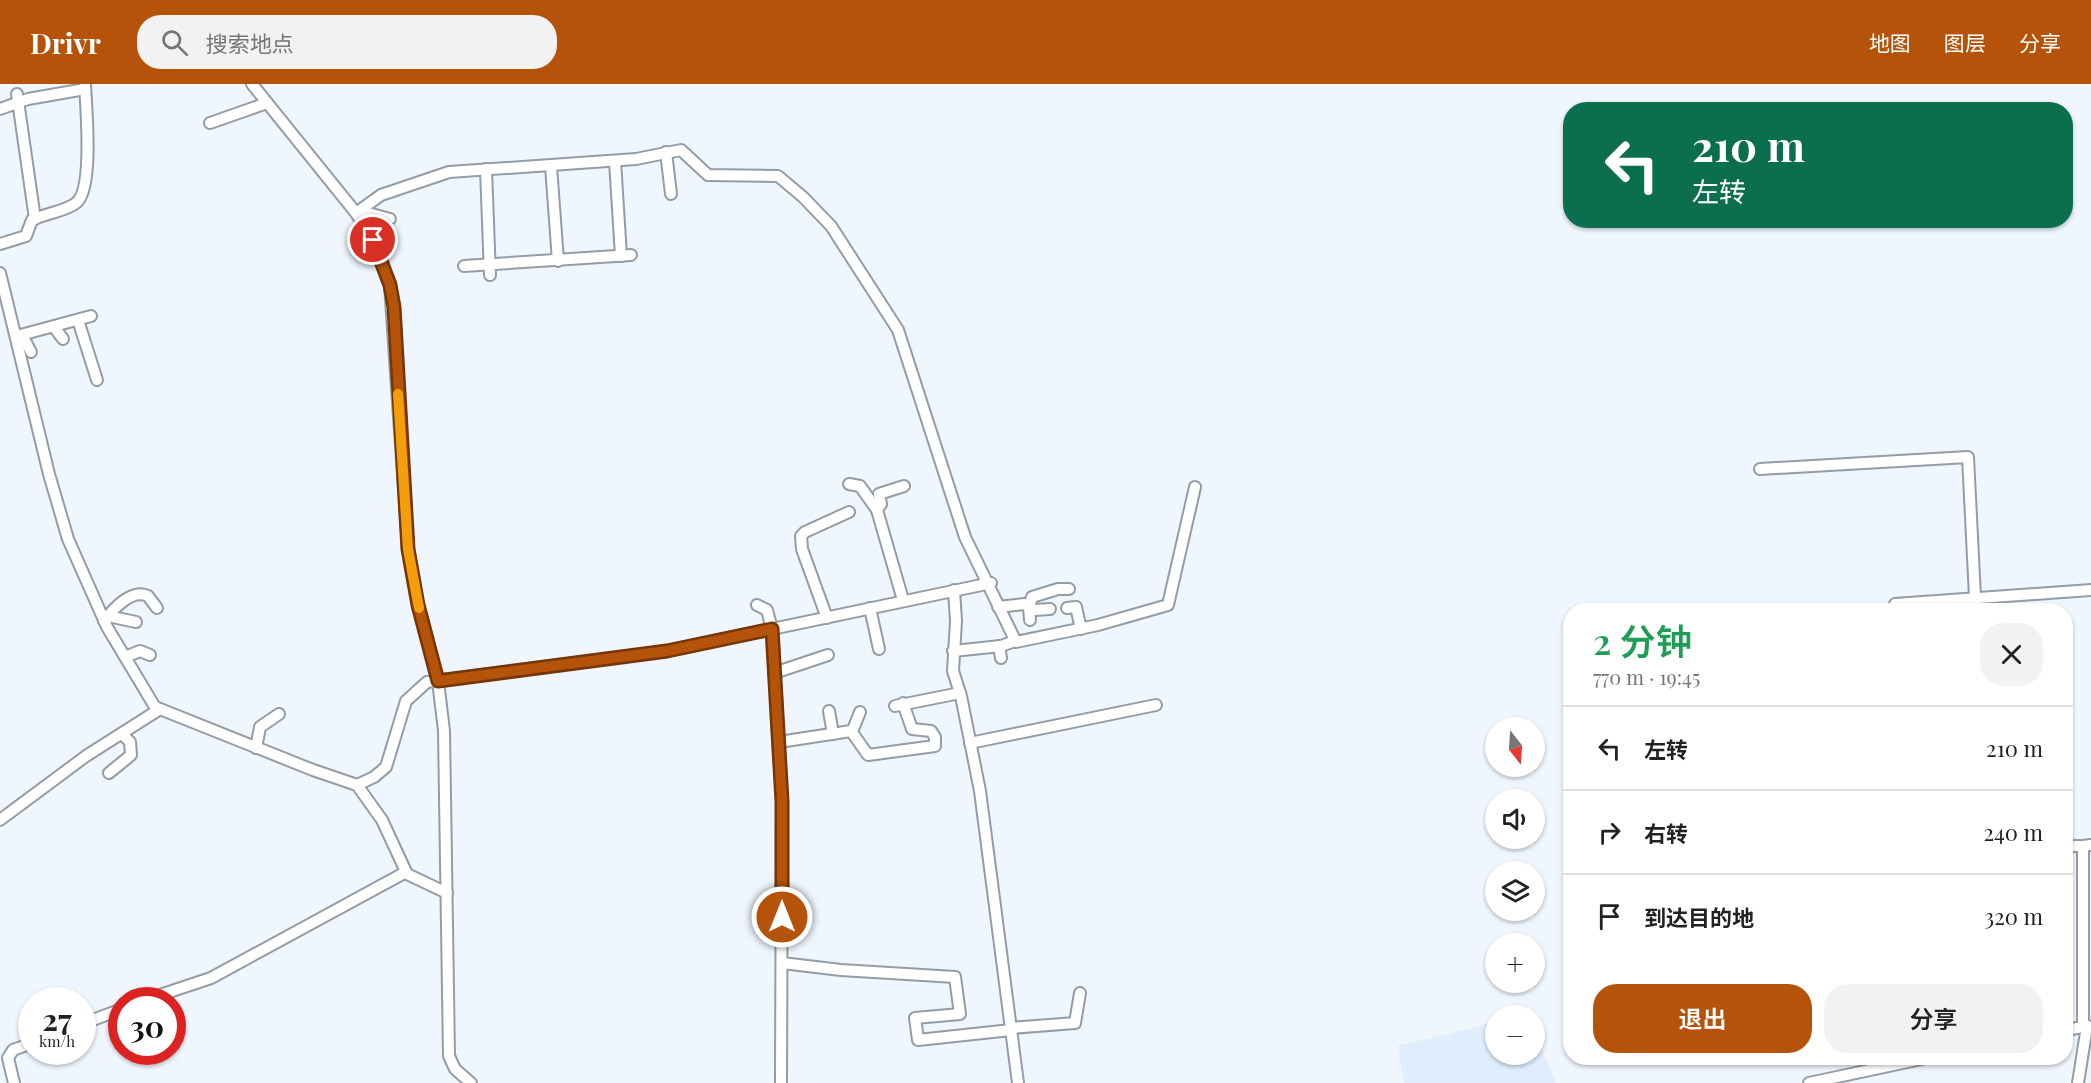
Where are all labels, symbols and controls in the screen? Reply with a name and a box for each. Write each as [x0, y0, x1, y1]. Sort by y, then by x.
search box [137, 15, 557, 69]
text: Drivr [30, 24, 101, 61]
icon: search [158, 26, 191, 59]
text: 搜索地点 [206, 28, 294, 58]
text: 地图 [1869, 28, 1911, 56]
text: 图层 [1944, 28, 1986, 56]
text: 分享 [2019, 28, 2061, 56]
text: 210 m [1692, 117, 1805, 173]
icon: left [1593, 126, 1671, 204]
text: 左转 [1692, 173, 1746, 209]
pin [347, 214, 398, 265]
icon: arrive [356, 223, 389, 256]
text: 2 分钟 [1593, 616, 1692, 664]
button: close [1980, 623, 2043, 686]
text: 770 m · 19:45 [1593, 663, 1700, 690]
north arrow [1485, 717, 1545, 777]
map controls [1485, 717, 1545, 1065]
icon: left [1593, 732, 1626, 765]
text: 210 m [1986, 733, 2043, 763]
text: 左转 [1644, 734, 1688, 764]
button: sound [1485, 789, 1545, 849]
icon: right [1593, 816, 1626, 849]
text: 240 m [1983, 817, 2043, 847]
text: 右转 [1644, 818, 1688, 848]
button: layers [1485, 861, 1545, 921]
position arrow [750, 885, 814, 949]
icon: arrive [1593, 900, 1626, 933]
text: 320 m [1984, 901, 2043, 931]
text: 到达目的地 [1644, 902, 1754, 932]
button: + [1485, 933, 1545, 993]
button: 退出 [1593, 984, 1812, 1053]
button: 分享 [1824, 984, 2043, 1053]
speed limit sign: 30 [108, 987, 186, 1065]
text: 27 [42, 999, 72, 1039]
button: − [1485, 1005, 1545, 1065]
text: km/h [39, 1031, 75, 1051]

